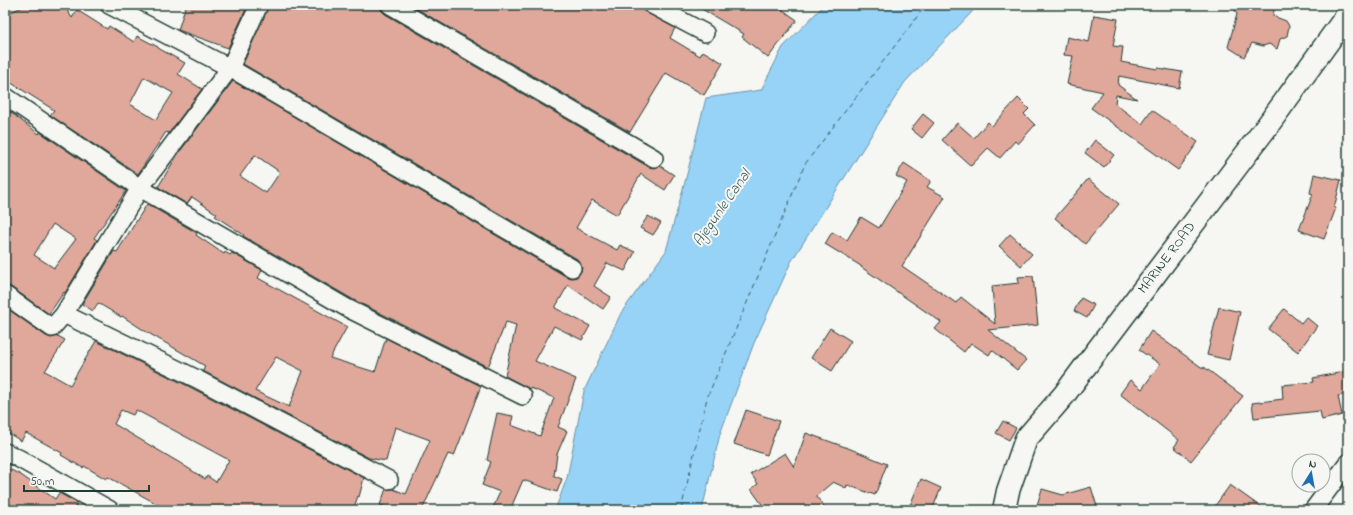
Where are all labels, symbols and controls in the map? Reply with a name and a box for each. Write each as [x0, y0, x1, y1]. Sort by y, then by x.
water label: Ajegunle Canal [687, 163, 759, 251]
street label: MARINE ROAD [1133, 218, 1201, 298]
north arrow [1291, 453, 1331, 493]
text: N [1308, 456, 1318, 473]
scale bar [24, 467, 149, 493]
text: 50 m [30, 473, 54, 491]

